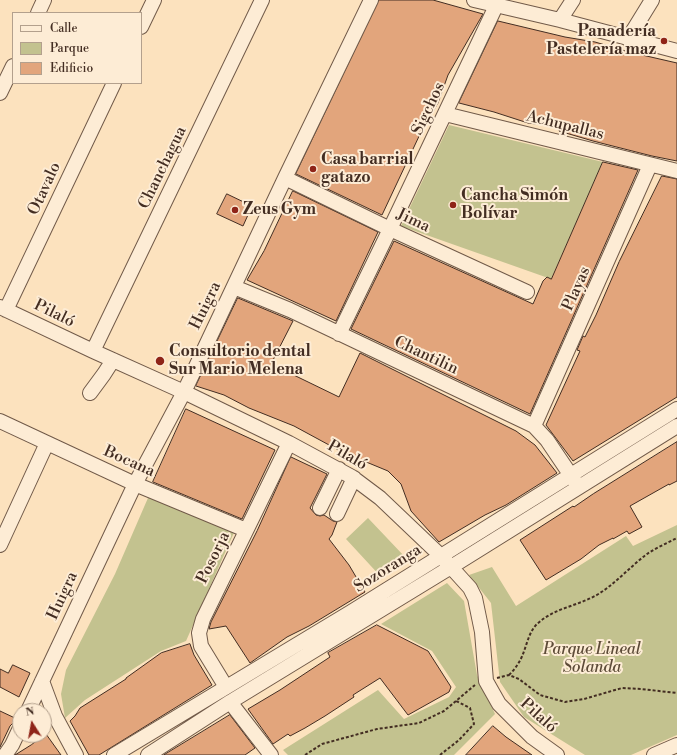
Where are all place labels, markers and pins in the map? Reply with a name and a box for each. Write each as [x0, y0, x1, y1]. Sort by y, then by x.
place label: Panadería Pastelería maz [546, 22, 656, 60]
marker: Panadería Pastelería maz [659, 36, 669, 46]
place label: Casa barrial gatazo [321, 150, 414, 188]
marker: Casa barrial gatazo [308, 164, 318, 174]
place label: Cancha Simón Bolívar [461, 186, 568, 224]
place label: Zeus Gym [243, 200, 316, 220]
marker: Cancha Simón Bolívar [448, 200, 458, 210]
marker: Zeus Gym [230, 205, 240, 215]
place label: Consultorio dental Sur Mario Melena [169, 342, 311, 380]
marker: Consultorio dental Sur Mario Melena [154, 355, 166, 367]

